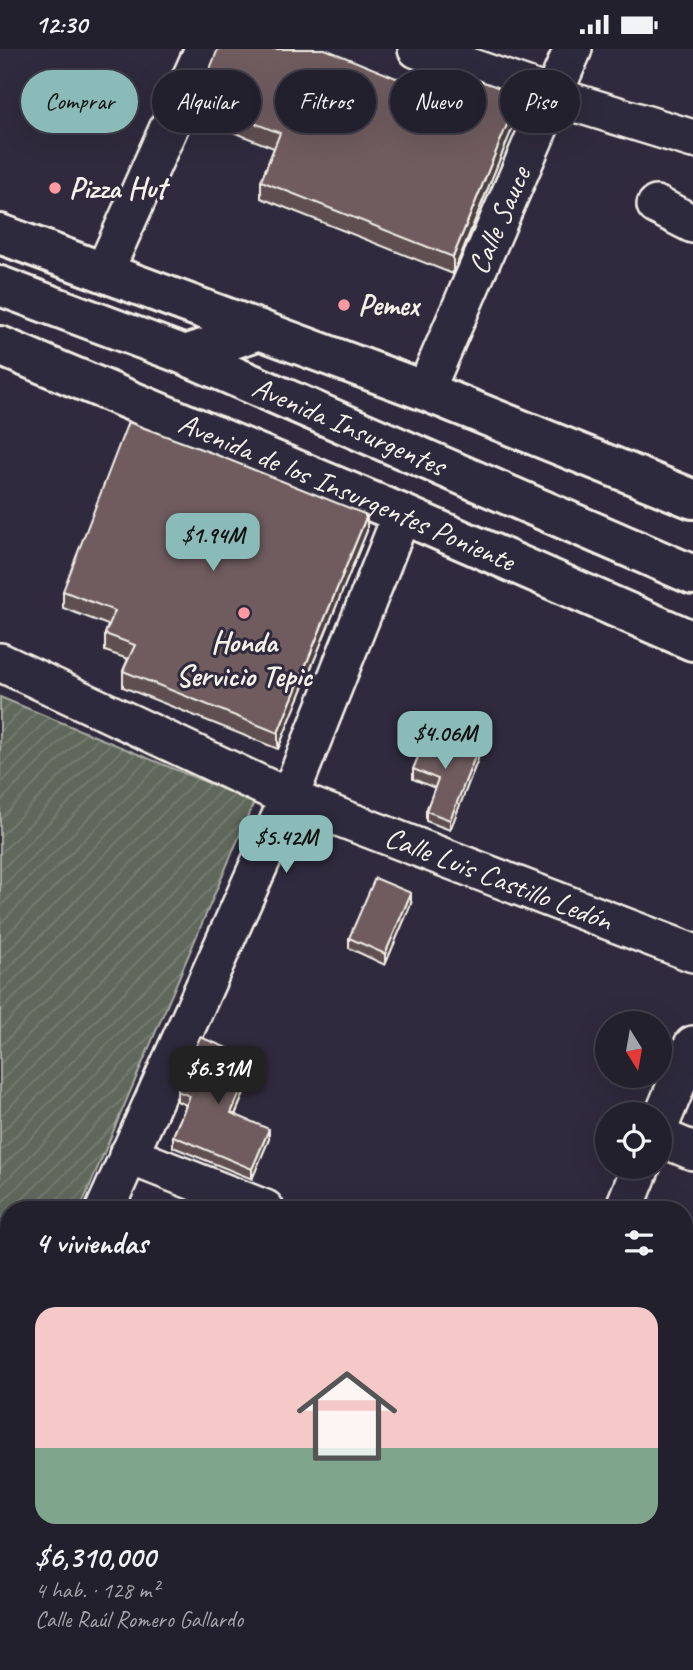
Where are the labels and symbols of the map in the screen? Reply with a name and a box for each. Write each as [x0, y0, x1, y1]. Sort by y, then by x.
street label: Calle Sauce [459, 159, 540, 280]
place label: Pizza Hut [69, 169, 171, 207]
marker: Pizza Hut [47, 180, 63, 196]
place label: Pemex [358, 286, 422, 324]
marker: Pemex [336, 297, 352, 313]
street label: Avenida Insurgentes [247, 368, 454, 485]
street label: Avenida de los Insurgentes Poniente [173, 404, 522, 581]
pin: $1.94M [156, 513, 270, 573]
marker: Honda Servicio Tepic [236, 605, 252, 621]
place label: Honda Servicio Tepic [176, 623, 313, 695]
pin: $4.06M [388, 711, 502, 771]
pin: $5.42M [229, 815, 343, 875]
street label: Calle Luis Castillo Ledón [380, 818, 619, 940]
north arrow [595, 1011, 672, 1089]
pin: $6.31M [161, 1047, 275, 1106]

